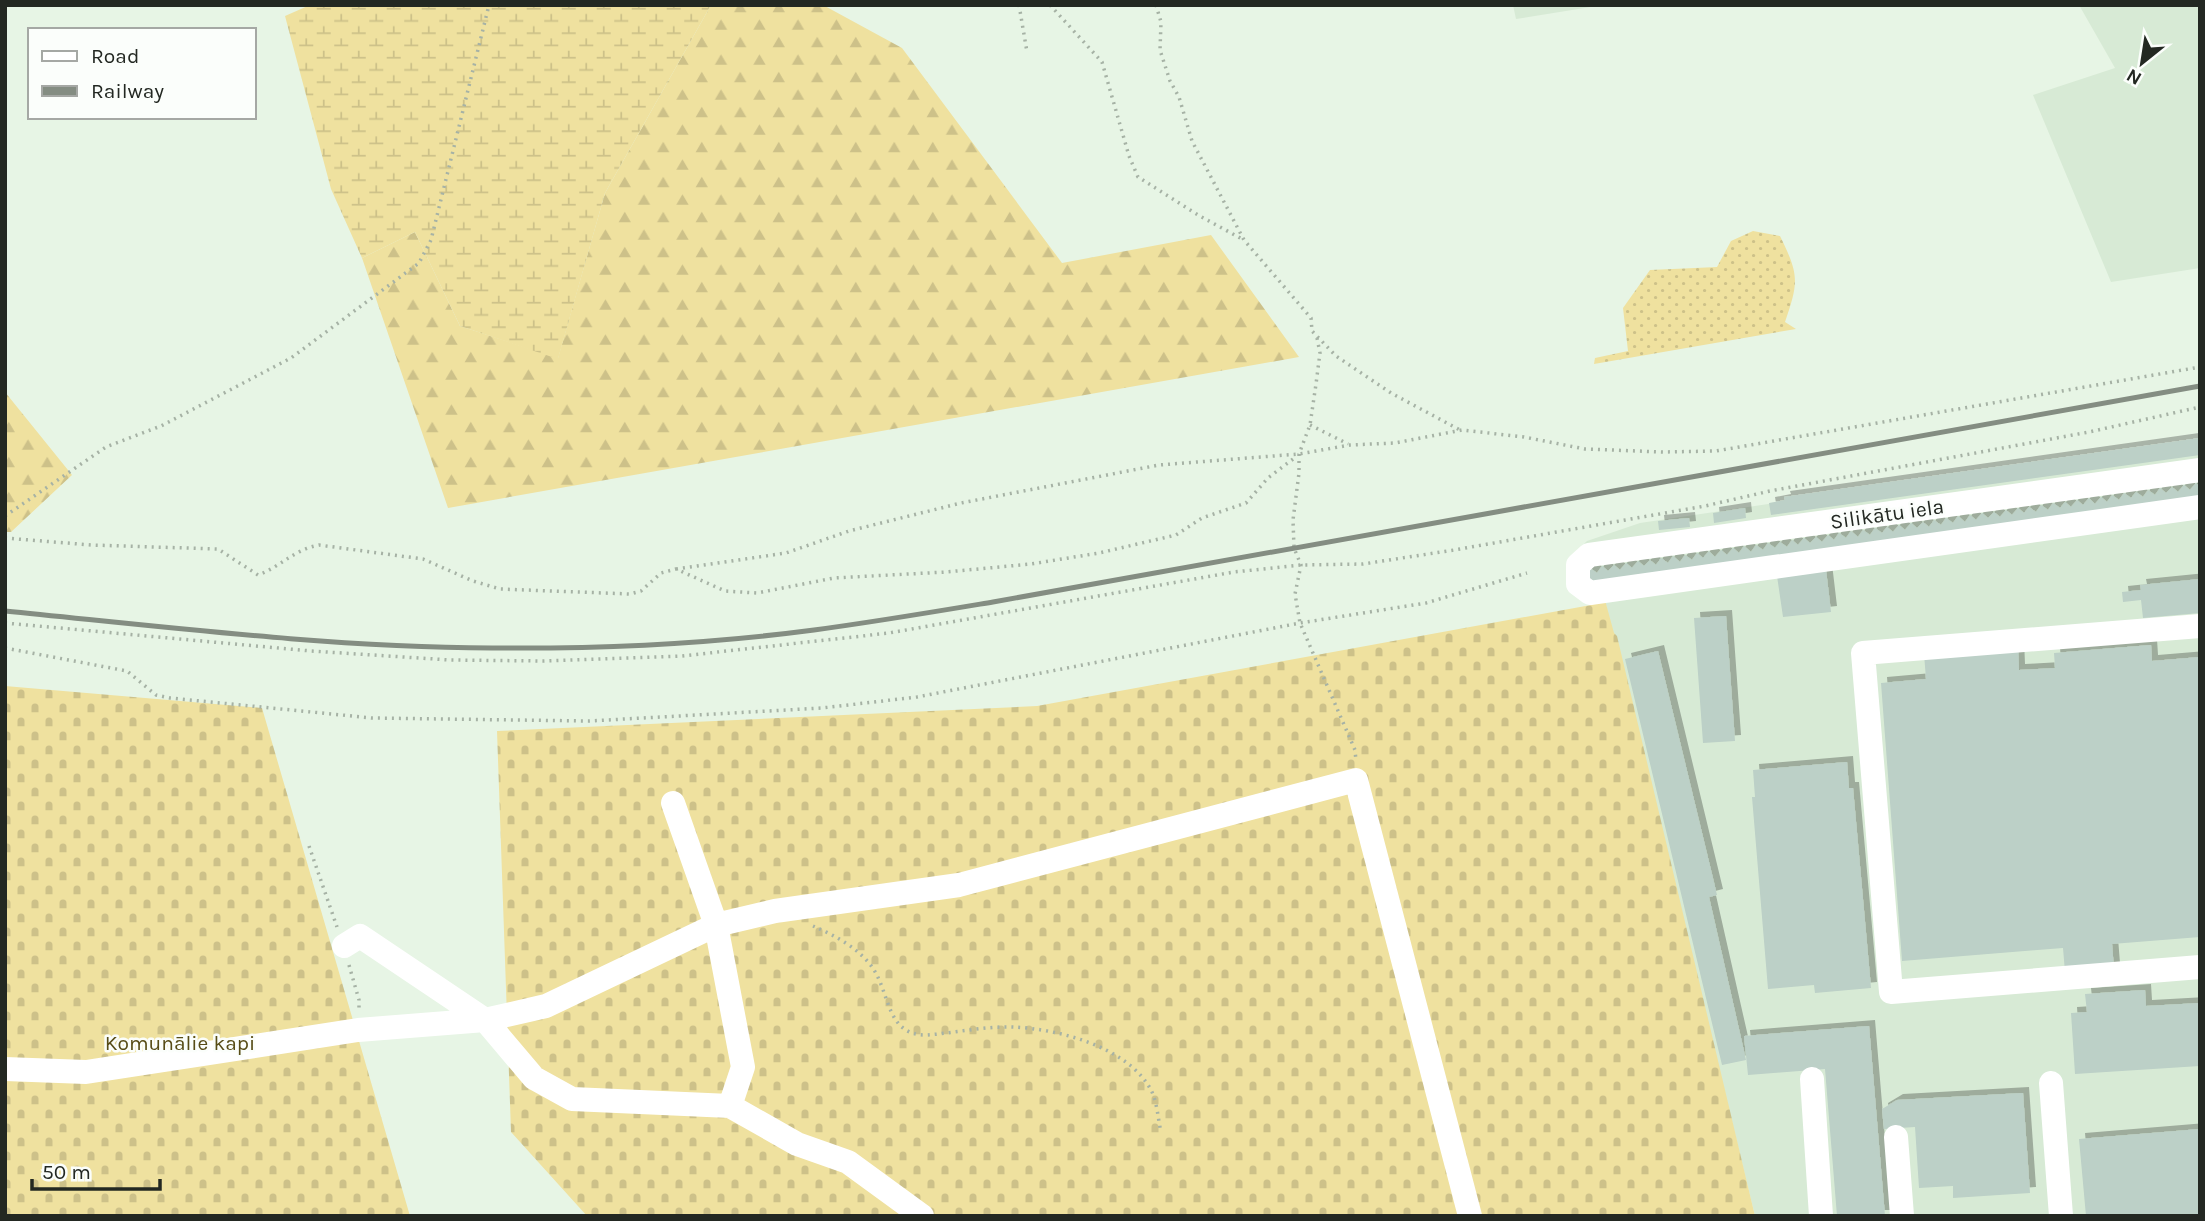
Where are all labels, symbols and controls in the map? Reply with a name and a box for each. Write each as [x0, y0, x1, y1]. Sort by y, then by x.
legend [28, 28, 256, 119]
north arrow [2107, 28, 2177, 98]
text: Road [91, 44, 139, 68]
text: N [2123, 64, 2145, 90]
text: Railway [91, 79, 164, 103]
street label: Silikātu iela [1829, 494, 1945, 534]
park label: Komunālie kapi [105, 1031, 255, 1055]
scale bar [32, 1148, 159, 1192]
text: 50 m [42, 1160, 91, 1184]

